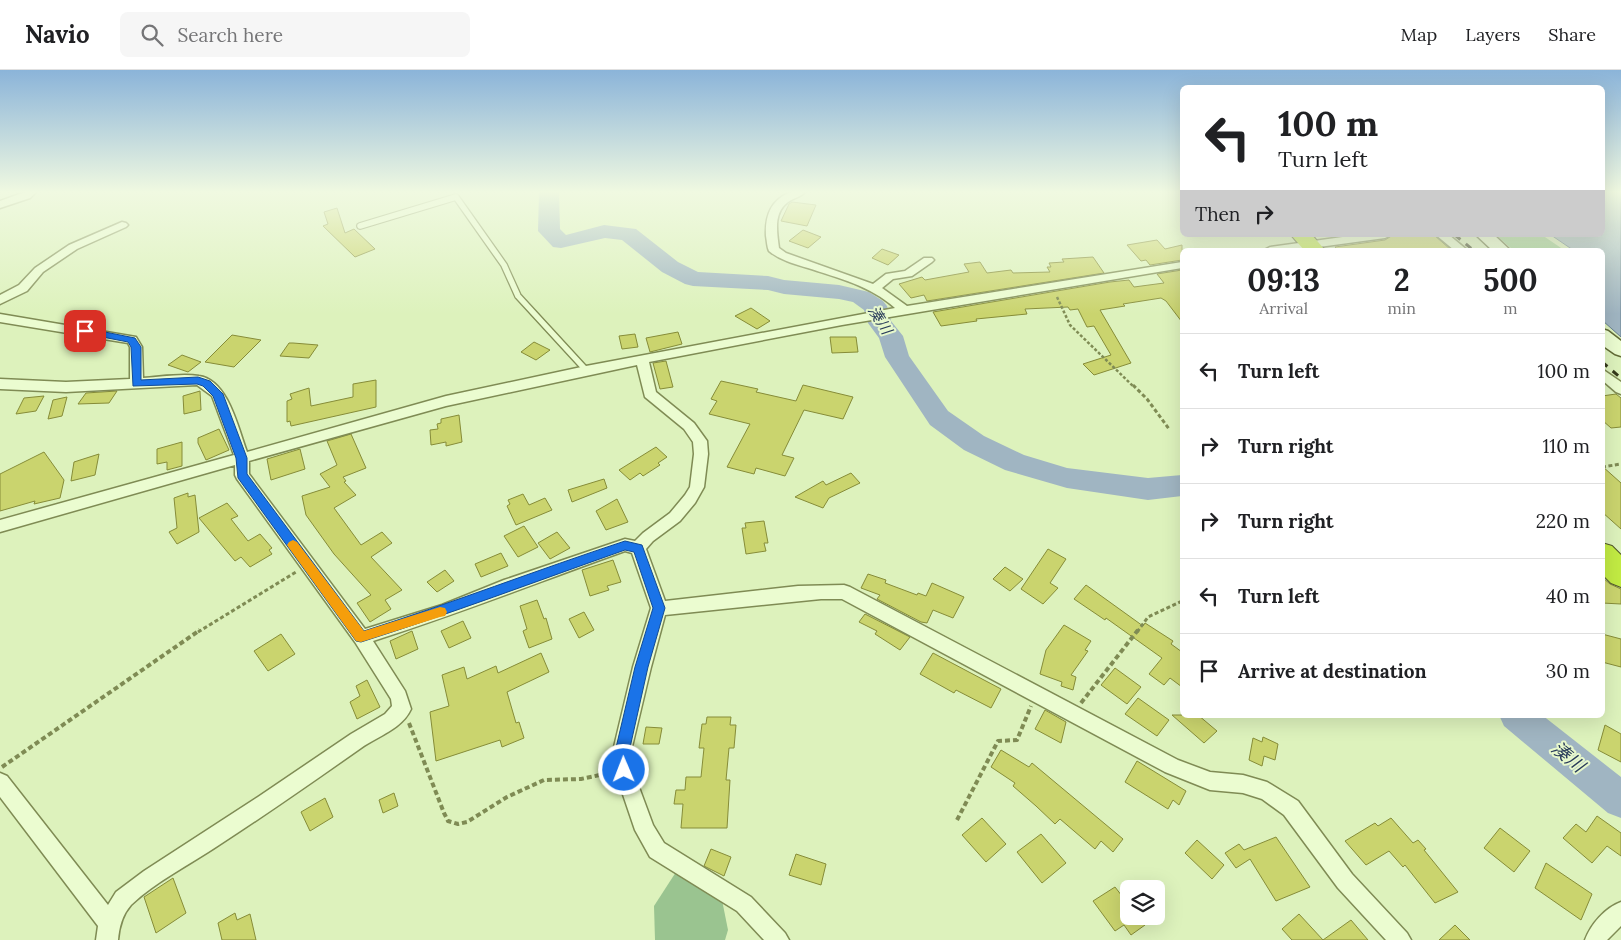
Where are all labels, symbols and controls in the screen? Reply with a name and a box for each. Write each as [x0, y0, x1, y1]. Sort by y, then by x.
search box [120, 12, 470, 57]
text: Navio [25, 19, 90, 50]
icon: search [138, 21, 166, 49]
text: Search here [178, 23, 283, 47]
text: Map [1401, 23, 1437, 46]
text: Layers [1465, 23, 1520, 46]
text: Share [1548, 23, 1596, 46]
text: 100 m [1278, 101, 1378, 146]
icon: left [1195, 105, 1260, 170]
text: Turn left [1278, 145, 1368, 173]
icon: right [1250, 200, 1278, 228]
text: Then [1195, 202, 1240, 226]
text: 09:13 [1247, 261, 1320, 299]
text: 2 [1394, 261, 1410, 299]
text: 500 [1483, 261, 1538, 299]
text: Arrival [1259, 298, 1308, 318]
text: min [1387, 298, 1416, 318]
text: m [1503, 298, 1518, 318]
water label: 湊川 [864, 302, 897, 339]
pin [64, 310, 106, 352]
icon: arrive [71, 317, 99, 345]
icon: left [1195, 357, 1223, 385]
text: Turn left [1238, 359, 1319, 383]
text: 100 m [1538, 359, 1590, 383]
icon: right [1195, 432, 1223, 460]
text: Turn right [1238, 434, 1334, 458]
text: 110 m [1542, 434, 1590, 458]
icon: right [1195, 507, 1223, 535]
text: Turn right [1238, 509, 1334, 533]
text: 220 m [1536, 509, 1590, 533]
icon: left [1195, 582, 1223, 610]
text: Turn left [1238, 584, 1319, 608]
text: 40 m [1546, 584, 1590, 608]
icon: arrive [1195, 657, 1223, 685]
text: Arrive at destination [1238, 659, 1427, 683]
text: 30 m [1546, 659, 1590, 683]
water label: 湊川 [1547, 736, 1591, 778]
position arrow [597, 743, 649, 795]
map controls [1120, 880, 1165, 925]
button: layers [1120, 880, 1165, 925]

